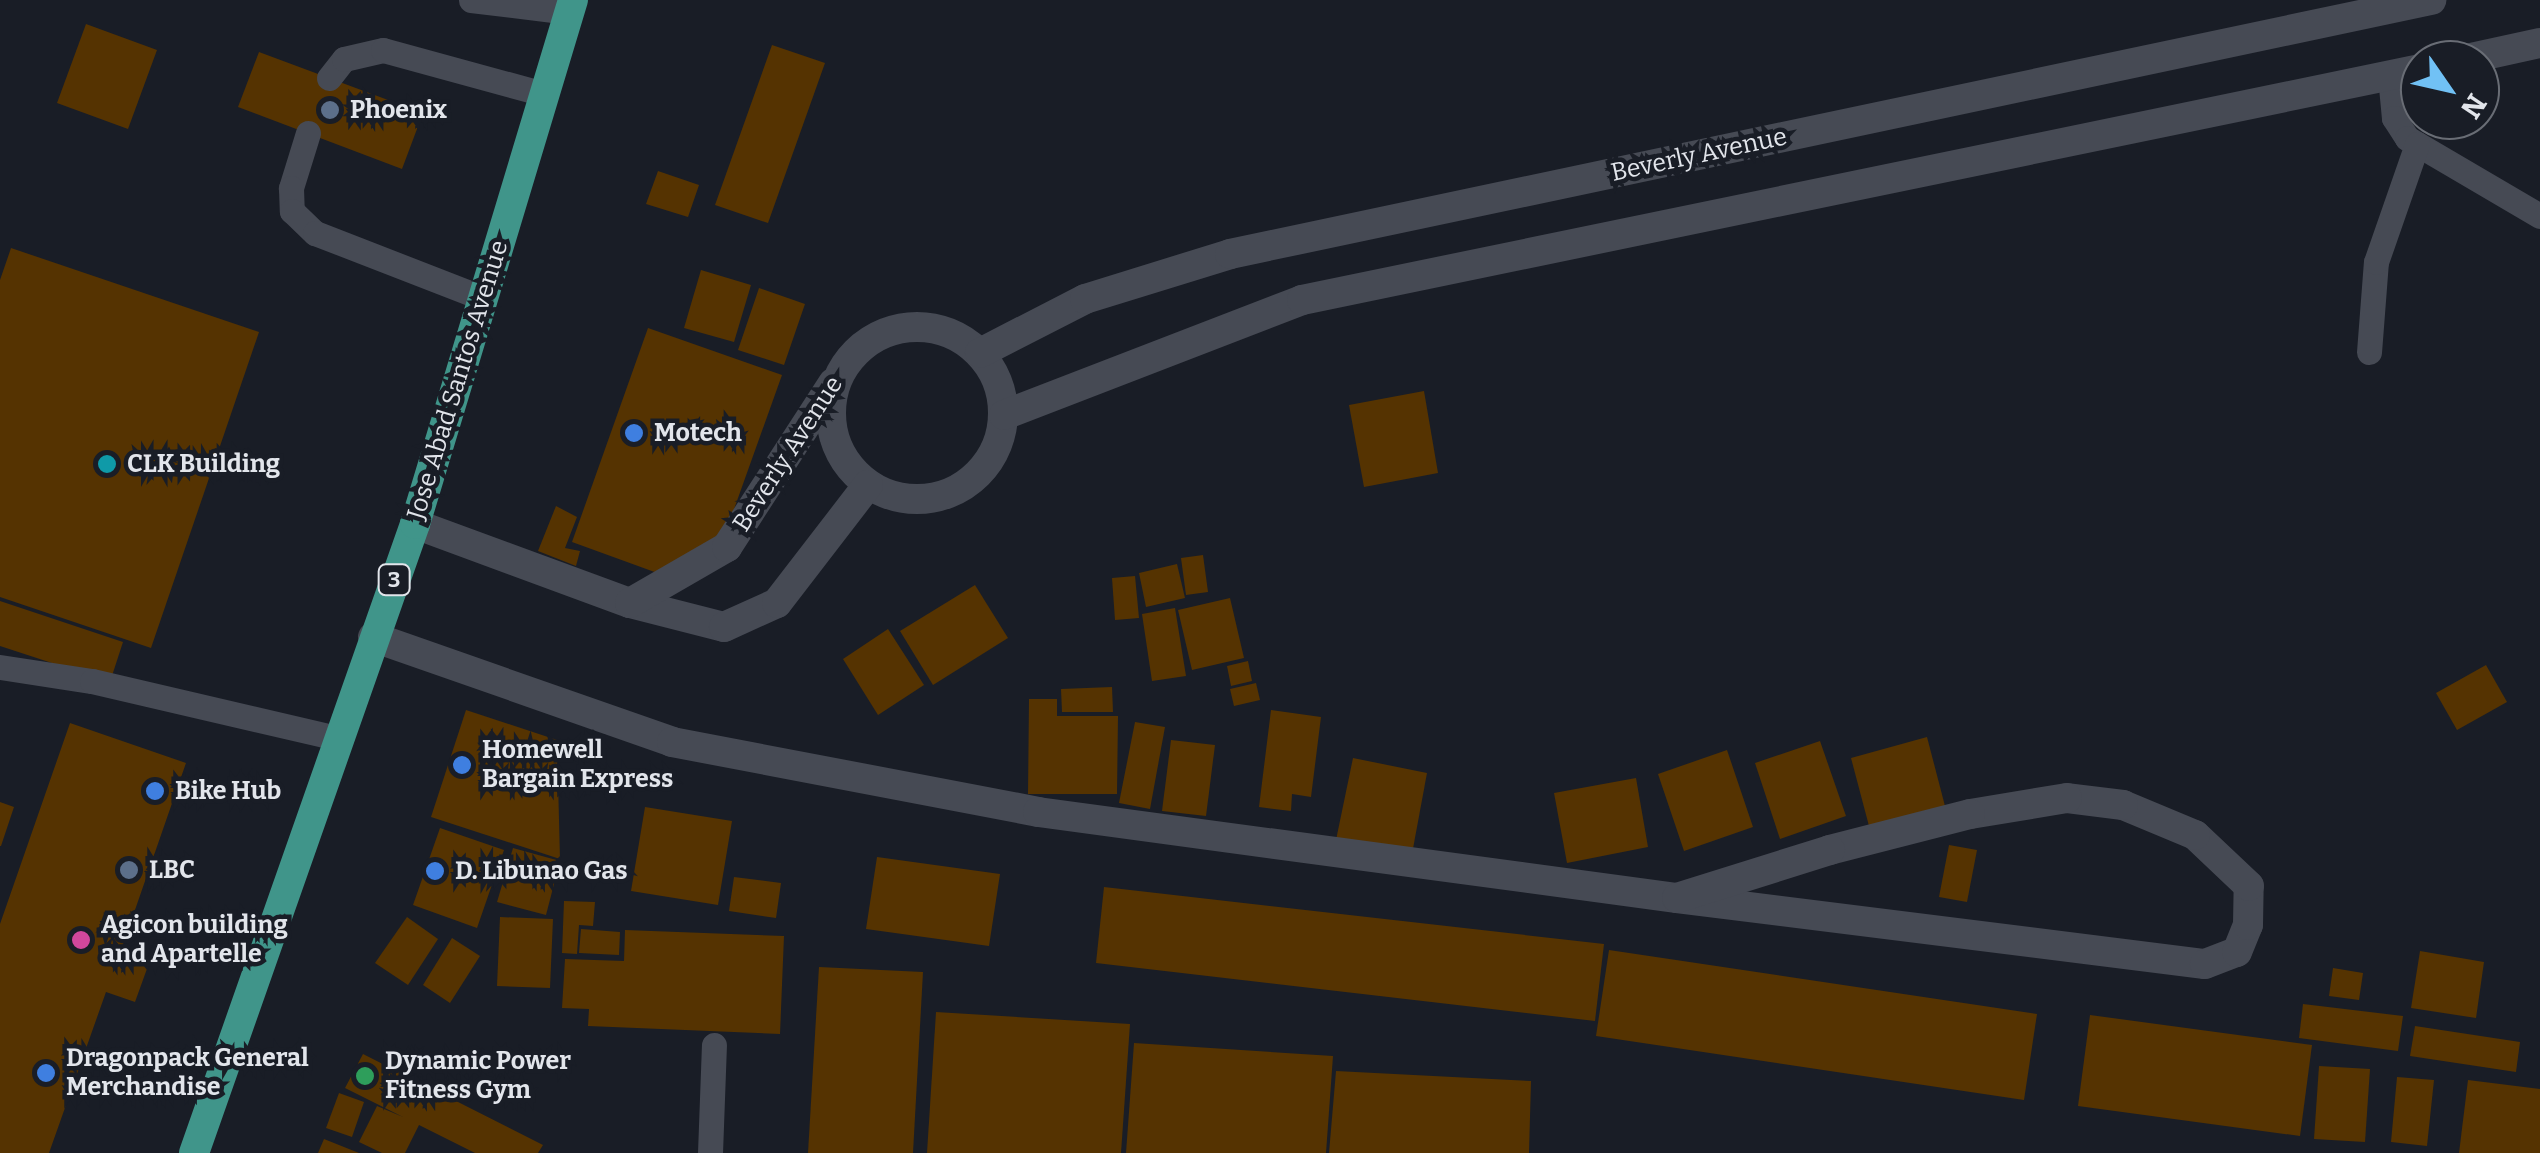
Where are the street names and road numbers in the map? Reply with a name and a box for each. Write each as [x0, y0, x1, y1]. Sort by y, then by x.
street label: Beverly Avenue [1608, 122, 1790, 188]
street label: Jose Abad Santos Avenue [401, 237, 515, 523]
street label: Beverly Avenue [727, 371, 849, 537]
road number: 3 [376, 563, 412, 597]

